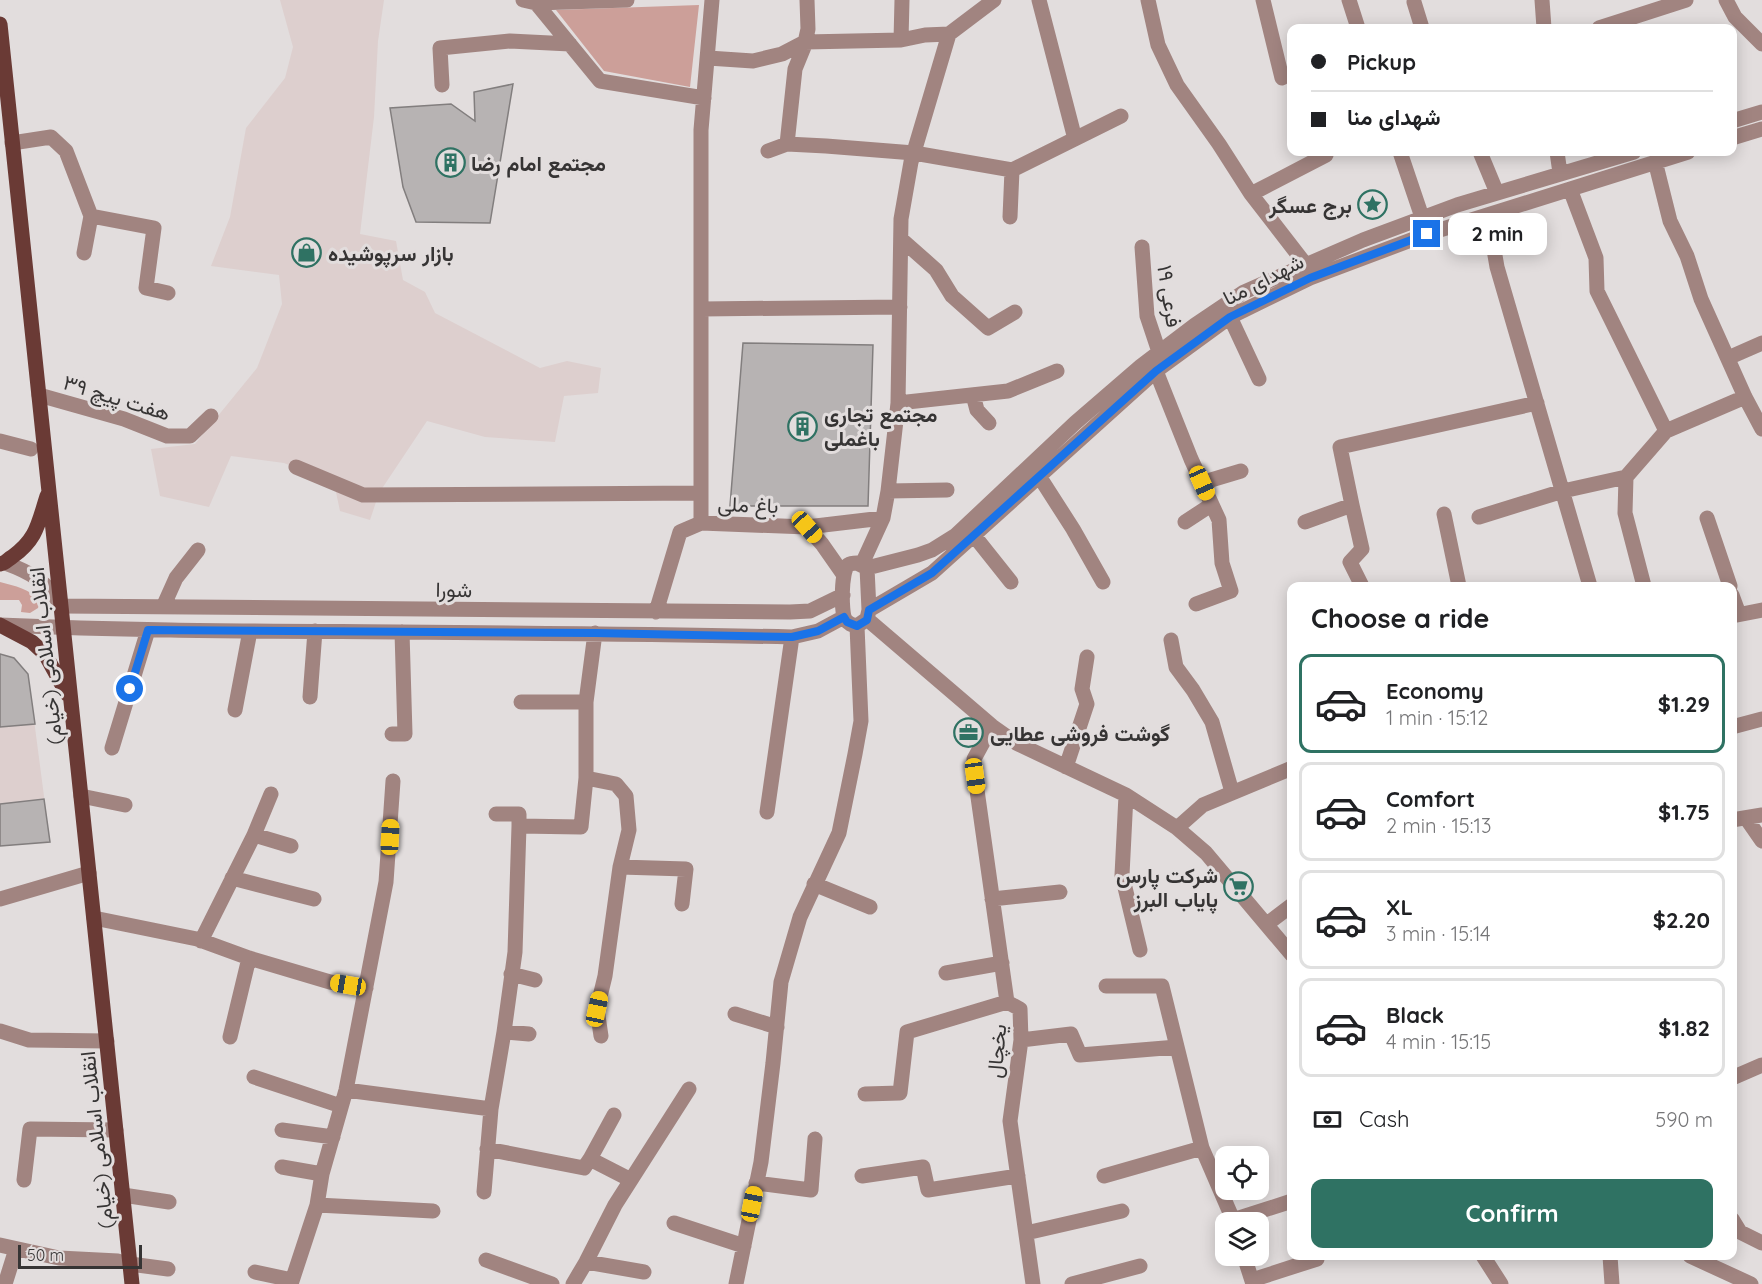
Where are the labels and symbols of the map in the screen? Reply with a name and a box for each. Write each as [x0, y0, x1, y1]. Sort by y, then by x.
building icon: مجتمع امام رضا [434, 147, 466, 179]
place label: مجتمع امام رضا [471, 150, 606, 178]
place icon: برج عسگر [1357, 189, 1389, 221]
place label: برج عسگر [1268, 192, 1352, 220]
callout: 2 min [1448, 213, 1547, 255]
route end [1413, 220, 1440, 247]
shop icon: بازار سرپوشیده [291, 237, 323, 269]
place label: بازار سرپوشیده [328, 240, 454, 268]
street label: شهدای منا [1218, 248, 1308, 311]
street label: فرعی ۱۹ [1151, 263, 1188, 329]
street label: هفت پیچ ۳۹ [60, 368, 174, 427]
place label: مجتمع تجاری باغملی [824, 401, 938, 451]
building icon: مجتمع تجاری باغملی [787, 410, 819, 442]
car [1186, 463, 1218, 503]
street label: باغ ملی [717, 490, 779, 520]
car [788, 508, 826, 546]
street label: انقلاب اسلامی (خیام) [23, 566, 69, 746]
street label: شورا [435, 576, 472, 603]
route start [116, 675, 143, 702]
office icon: گوشت فروشی عطایی [953, 717, 985, 749]
place label: گوشت فروشی عطایی [990, 720, 1170, 747]
car [964, 757, 986, 795]
car [380, 819, 400, 855]
place label: شرکت پارس پایاب البرز [1116, 862, 1218, 914]
supermarket icon: شرکت پارس پایاب البرز [1223, 871, 1255, 903]
car [329, 973, 367, 997]
car [584, 990, 610, 1028]
street label: یخچال [981, 1023, 1013, 1079]
street label: انقلاب اسلامی (خیام) [74, 1050, 120, 1230]
car [740, 1185, 764, 1223]
scale bar [18, 1242, 142, 1270]

